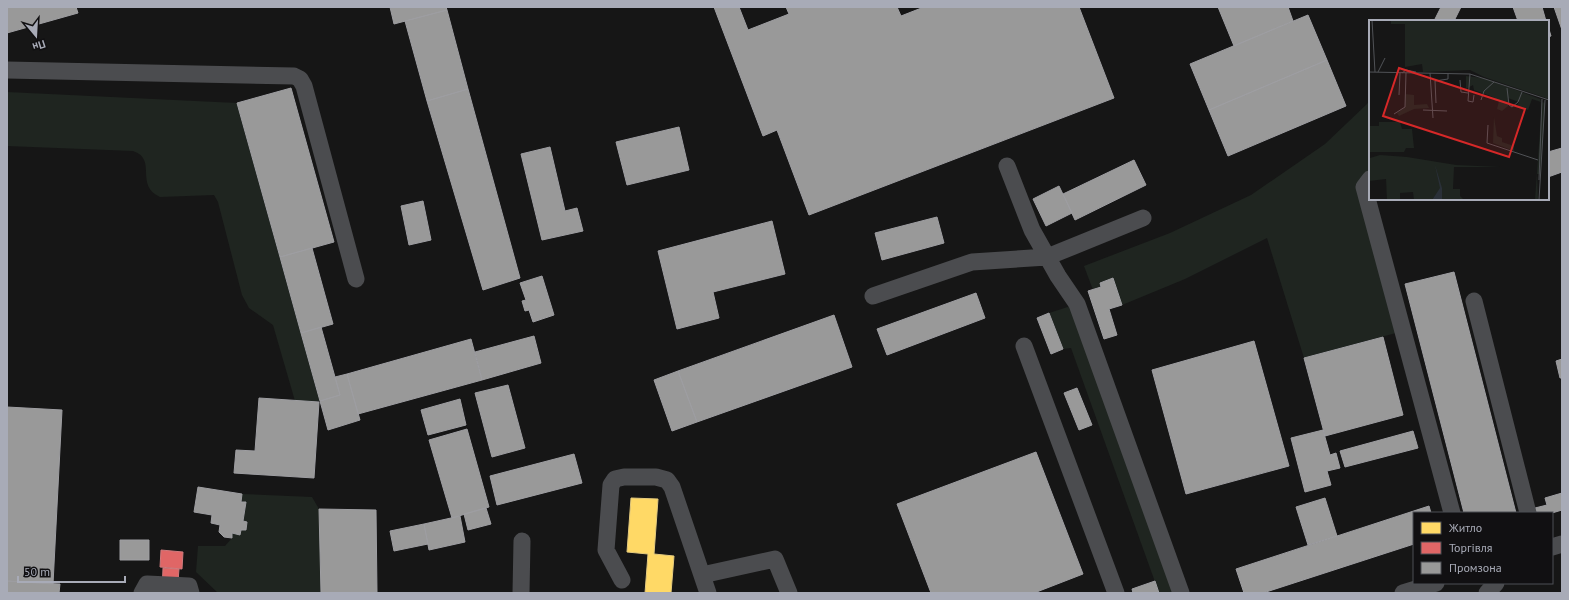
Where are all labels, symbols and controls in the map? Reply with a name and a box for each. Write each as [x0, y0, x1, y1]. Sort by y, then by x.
north arrow [16, 16, 56, 56]
inset map [1369, 20, 1549, 200]
text: Пн [31, 37, 47, 54]
legend [1413, 512, 1553, 584]
text: Житло [1448, 520, 1482, 535]
text: Торгівля [1449, 540, 1492, 555]
scale bar [18, 558, 125, 584]
text: Промзона [1449, 560, 1502, 575]
text: 50 m [24, 564, 50, 579]

